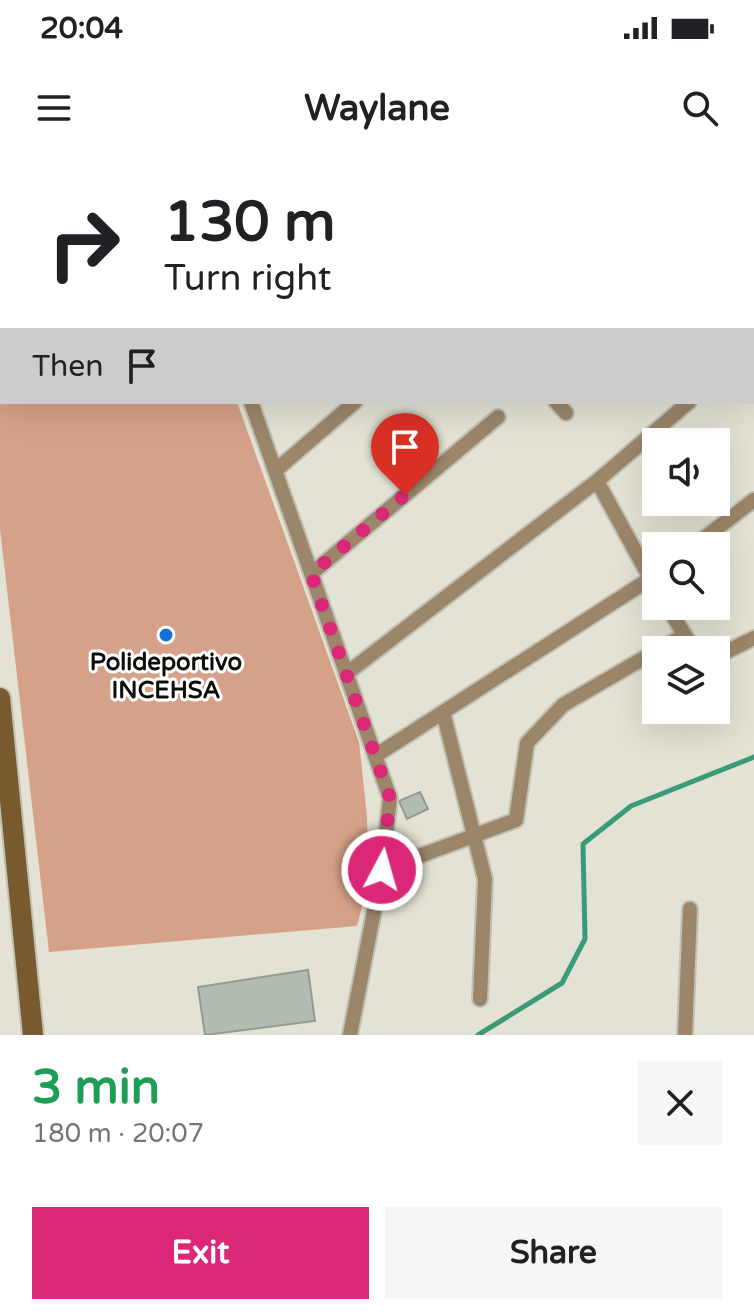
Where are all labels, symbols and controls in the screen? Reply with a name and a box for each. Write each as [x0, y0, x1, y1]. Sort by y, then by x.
text: 20:04 [40, 10, 123, 47]
icon: menu [32, 86, 76, 130]
icon: search [678, 86, 722, 130]
text: Waylane [304, 87, 450, 130]
text: 130 m [164, 189, 335, 256]
icon: right [32, 192, 136, 296]
text: Turn right [164, 257, 331, 300]
icon: arrive [120, 344, 164, 388]
text: Then [32, 348, 104, 385]
pin [371, 413, 439, 495]
icon: arrive [383, 425, 427, 469]
map controls [642, 428, 730, 724]
button: sound [642, 428, 730, 516]
button: search [642, 532, 730, 620]
marker: Polideportivo INCEHSA [157, 626, 175, 644]
button: layers [642, 636, 730, 724]
place label: Polideportivo INCEHSA [90, 648, 242, 705]
position arrow [340, 828, 424, 912]
text: 3 min [32, 1059, 160, 1117]
button: close [638, 1061, 722, 1145]
text: 180 m · 20:07 [32, 1118, 204, 1149]
button: Exit [32, 1207, 369, 1299]
button: Share [385, 1207, 722, 1299]

